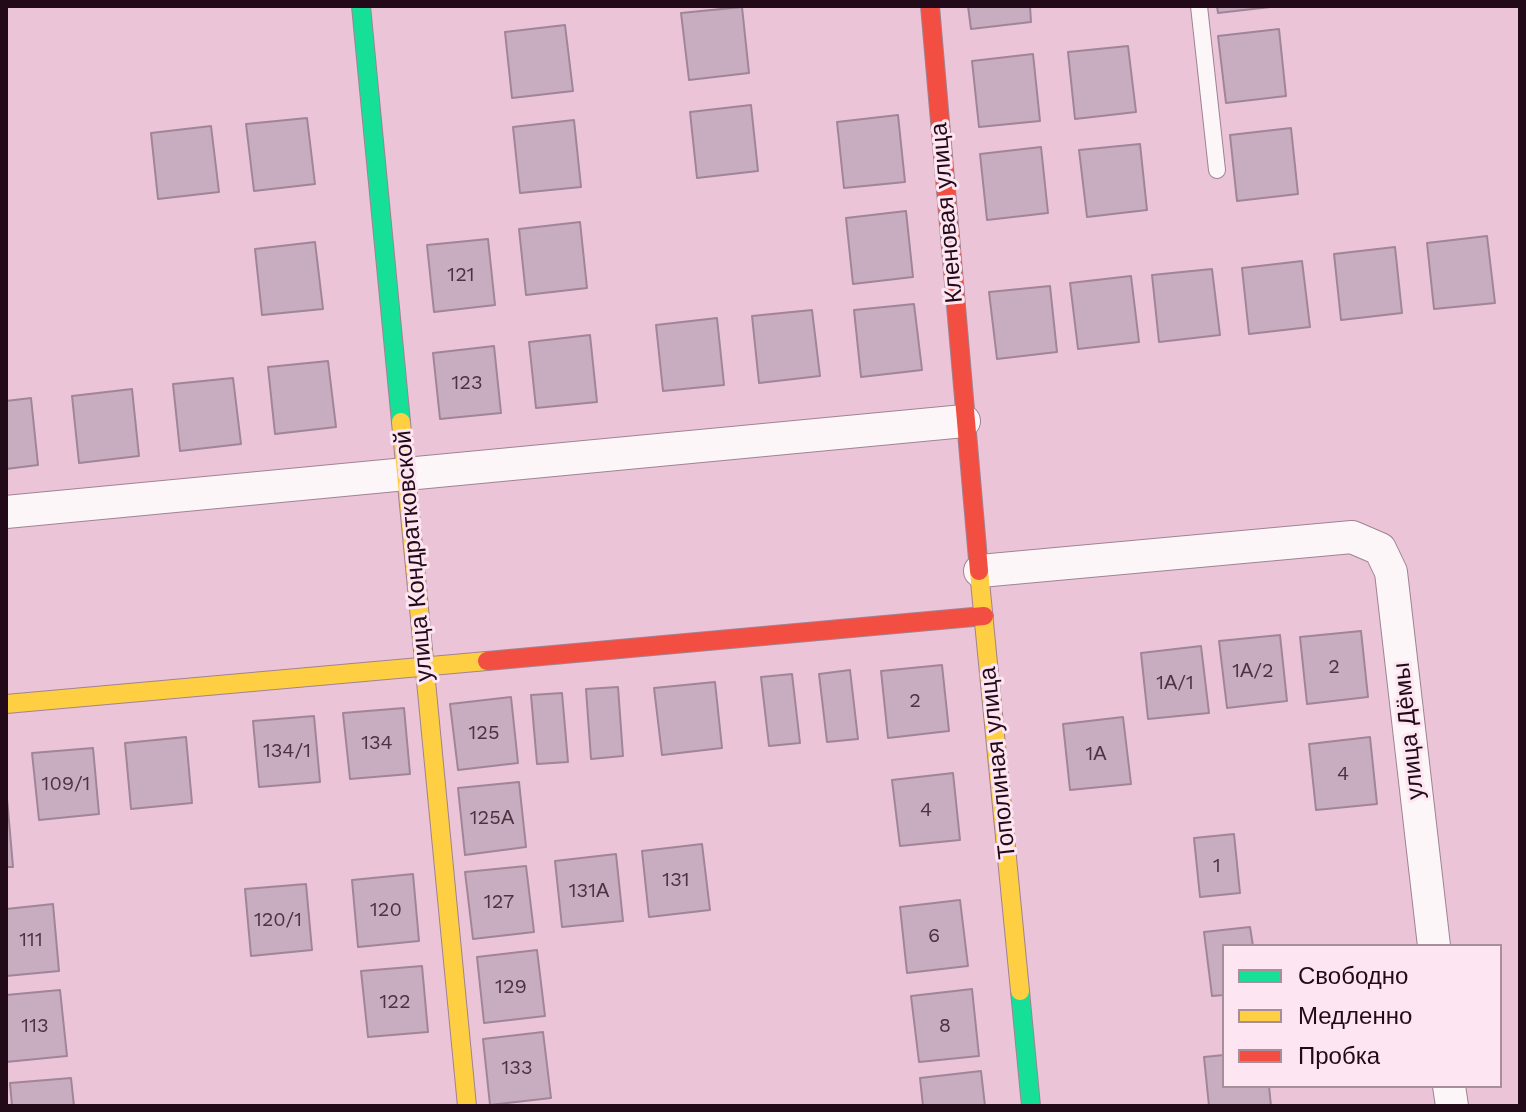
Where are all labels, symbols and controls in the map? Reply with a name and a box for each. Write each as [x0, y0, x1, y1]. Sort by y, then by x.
street label: Кленовая улица [925, 122, 969, 304]
house number: 121 [447, 263, 475, 287]
house number: 123 [451, 371, 483, 395]
street label: улица Кондратковской [389, 429, 439, 683]
house number: 2 [1328, 655, 1340, 679]
house number: 1А/2 [1232, 659, 1274, 683]
street label: улица Дёмы [1387, 661, 1431, 801]
street label: Тополиная улица [974, 665, 1022, 861]
house number: 1А/1 [1156, 671, 1194, 695]
house number: 2 [909, 689, 921, 713]
house number: 125 [468, 721, 500, 745]
house number: 134 [361, 731, 393, 755]
house number: 134/1 [263, 739, 311, 763]
house number: 1А [1085, 742, 1107, 766]
house number: 4 [1337, 762, 1349, 786]
house number: 109/1 [42, 772, 90, 796]
house number: 4 [920, 798, 932, 822]
house number: 125А [470, 806, 514, 830]
house number: 1 [1213, 854, 1221, 878]
house number: 131 [662, 868, 690, 892]
house number: 131А [569, 879, 609, 903]
house number: 127 [484, 890, 514, 914]
house number: 120 [370, 898, 402, 922]
house number: 120/1 [254, 908, 302, 932]
house number: 6 [928, 924, 940, 948]
house number: 111 [19, 928, 43, 952]
legend [1222, 944, 1502, 1088]
text: Свободно [1298, 962, 1408, 990]
house number: 129 [495, 975, 527, 999]
house number: 122 [379, 990, 411, 1014]
text: Медленно [1298, 1002, 1412, 1030]
house number: 113 [21, 1014, 49, 1038]
house number: 8 [939, 1014, 951, 1038]
text: Пробка [1298, 1042, 1380, 1070]
house number: 133 [501, 1056, 533, 1080]

